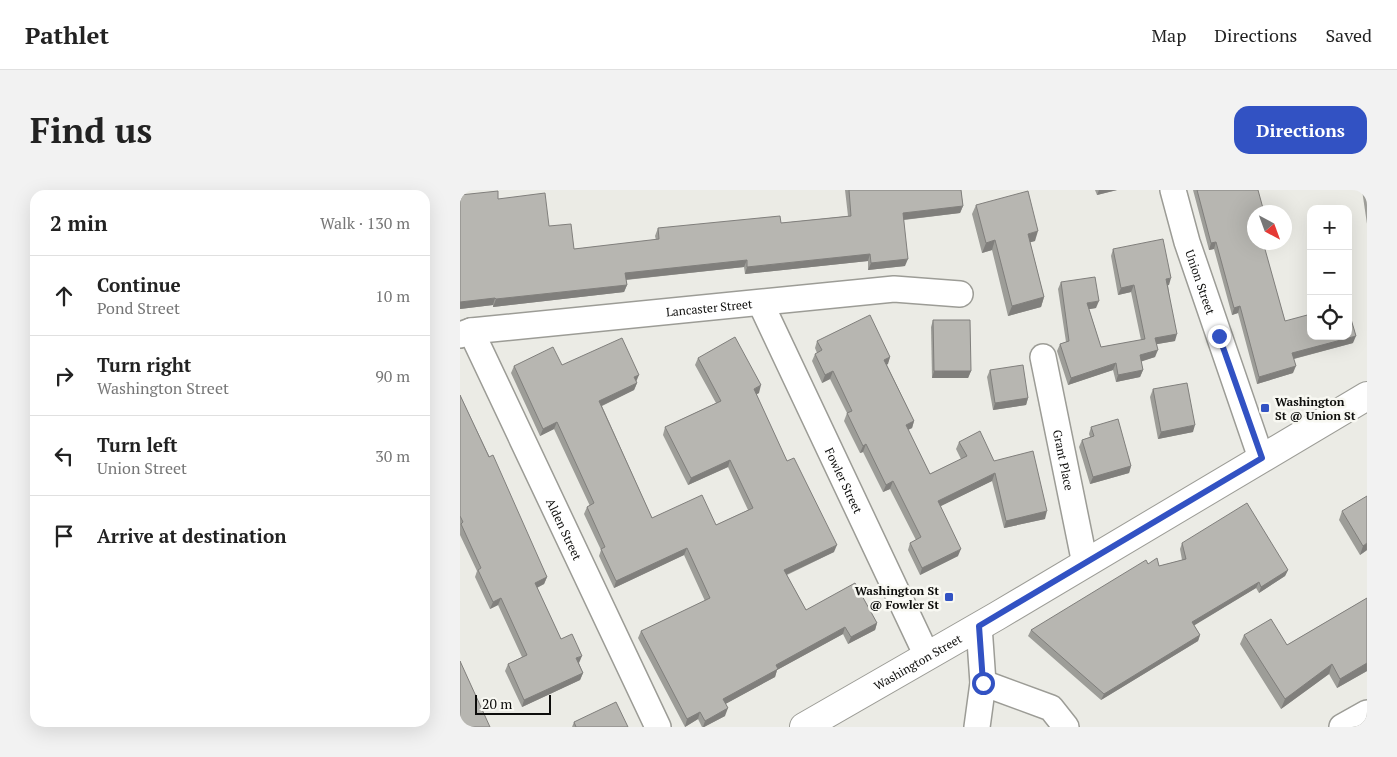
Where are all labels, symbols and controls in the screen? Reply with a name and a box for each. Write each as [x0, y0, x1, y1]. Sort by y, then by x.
text: Pathlet [25, 19, 109, 51]
text: Map [1151, 23, 1186, 47]
text: Directions [1214, 23, 1297, 47]
text: Saved [1325, 23, 1372, 47]
button: Directions [1234, 106, 1367, 154]
text: Find us [30, 107, 152, 153]
north arrow [1247, 205, 1292, 250]
map controls [1307, 205, 1352, 340]
button: + [1307, 205, 1352, 250]
text: 2 min [50, 209, 107, 237]
text: Walk · 130 m [320, 212, 410, 234]
street label: Union Street [1183, 247, 1219, 317]
button: − [1307, 250, 1352, 295]
text: Continue [97, 272, 181, 297]
icon: ahead [50, 282, 78, 310]
text: 10 m [375, 285, 410, 307]
button: locate [1307, 295, 1352, 340]
street label: Lancaster Street [665, 296, 754, 319]
text: Pond Street [97, 297, 180, 319]
route end [1208, 325, 1231, 348]
text: Turn right [97, 352, 191, 377]
icon: right [50, 362, 78, 390]
text: 90 m [375, 365, 410, 387]
text: Washington Street [97, 377, 229, 399]
place label: Washington St @ Union St [1275, 394, 1356, 423]
marker: Washington St @ Union St [1259, 402, 1271, 414]
street label: Grant Place [1050, 428, 1077, 492]
text: Turn left [97, 432, 178, 457]
icon: left [50, 442, 78, 470]
text: 30 m [375, 445, 410, 467]
street label: Fowler Street [822, 445, 866, 516]
text: Union Street [97, 457, 187, 479]
street label: Alden Street [544, 496, 586, 563]
icon: arrive [50, 522, 78, 550]
text: Arrive at destination [97, 523, 286, 548]
place label: Washington St @ Fowler St [855, 583, 939, 612]
marker: Washington St @ Fowler St [943, 591, 955, 603]
street label: Washington Street [871, 630, 965, 693]
route start [972, 672, 995, 695]
scale bar [475, 692, 551, 715]
text: 20 m [482, 694, 512, 713]

